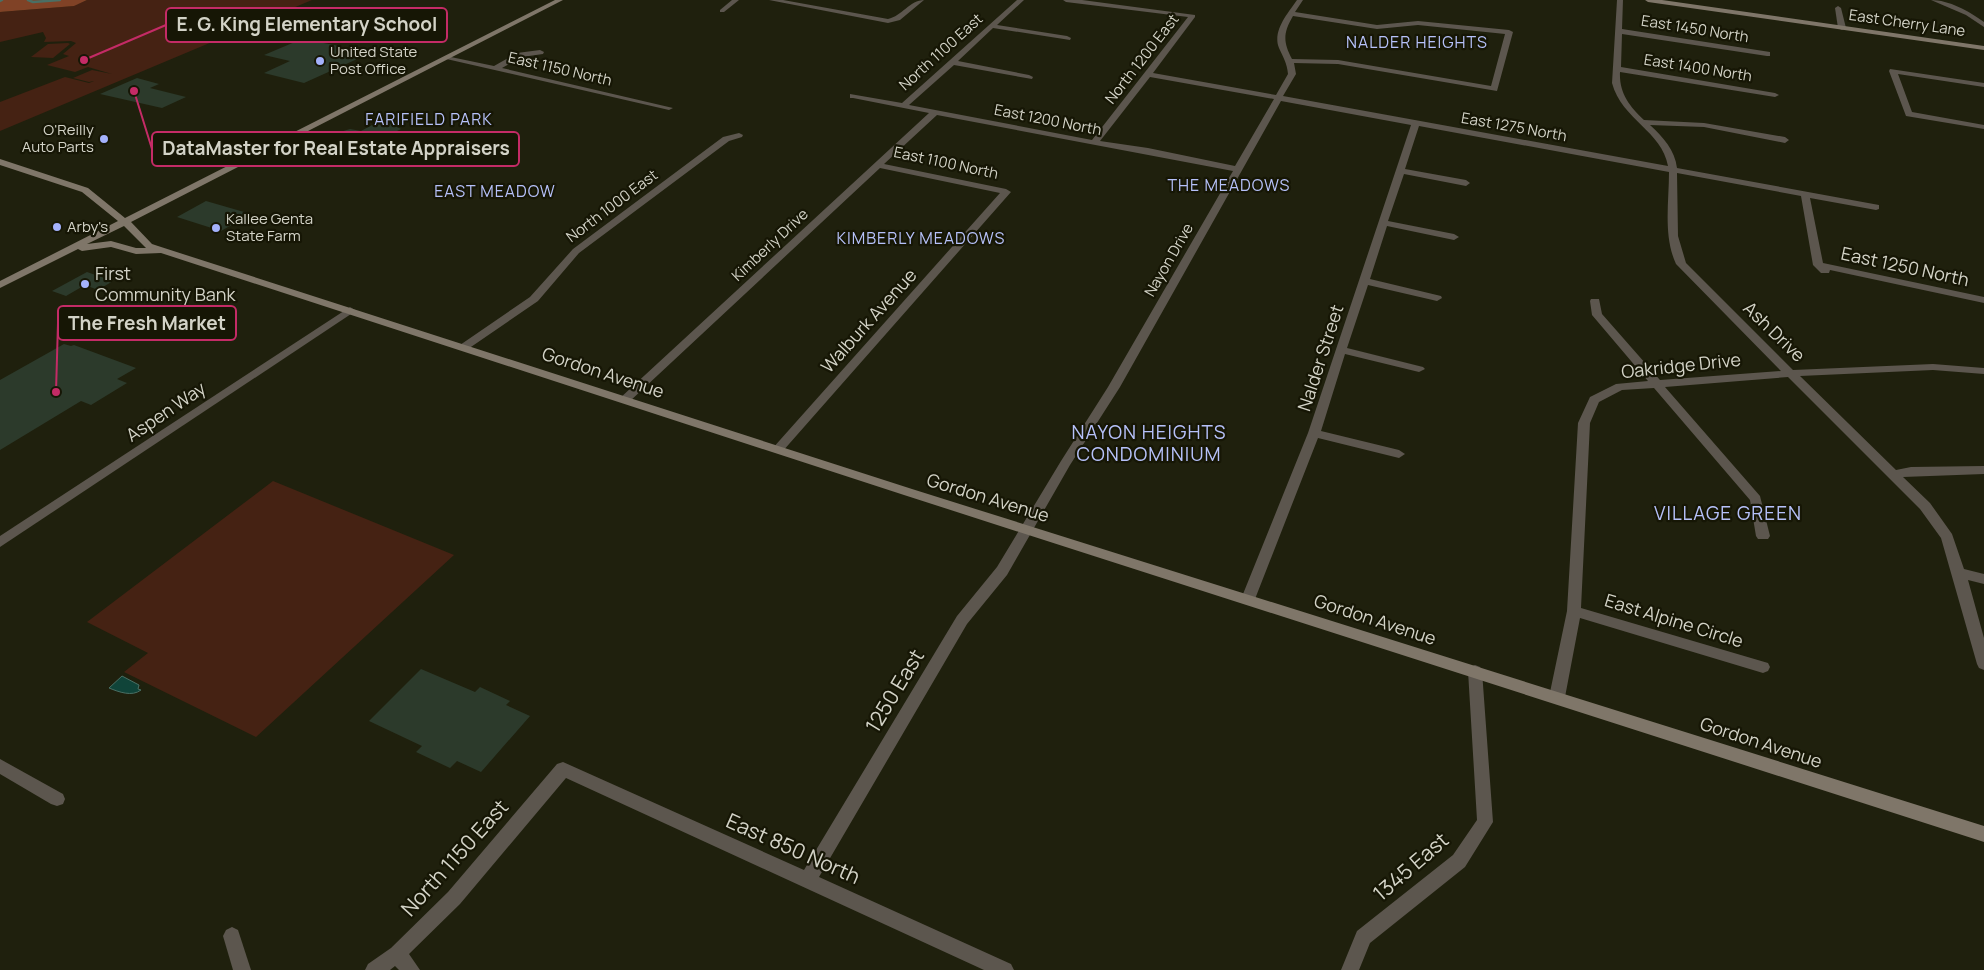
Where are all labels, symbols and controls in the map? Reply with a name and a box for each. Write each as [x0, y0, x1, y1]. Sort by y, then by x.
street label: East Cherry Lane [1847, 4, 1967, 41]
callout: E. G. King Elementary School [166, 8, 447, 42]
street label: North 1100 East [894, 8, 987, 95]
street label: North 1200 East [1100, 9, 1183, 108]
street label: East 1450 North [1640, 10, 1751, 47]
text: E. G. King Elementary School [177, 11, 437, 37]
district label: NALDER HEIGHTS [1346, 31, 1488, 53]
place label: United State Post Office [330, 41, 418, 79]
street label: East 1150 North [506, 46, 614, 91]
street label: East 1400 North [1642, 49, 1754, 86]
marker: United State Post Office [314, 55, 326, 67]
street label: East 1200 North [993, 99, 1104, 140]
street label: East 1275 North [1460, 107, 1569, 146]
district label: FARIFIELD PARK [365, 108, 493, 130]
place label: O'Reilly Auto Parts [22, 119, 94, 157]
callout: DataMaster for Real Estate Appraisers [152, 132, 519, 166]
marker: O'Reilly Auto Parts [98, 133, 110, 145]
text: DataMaster for Real Estate Appraisers [162, 135, 510, 161]
street label: East 1100 North [892, 141, 1000, 184]
street label: North 1000 East [562, 164, 662, 247]
district label: THE MEADOWS [1168, 174, 1290, 196]
district label: EAST MEADOW [434, 180, 556, 202]
street label: Kimberly Drive [727, 203, 813, 286]
place label: Kallee Genta State Farm [226, 208, 313, 246]
place label: Arby's [67, 216, 108, 237]
street label: Nayon Drive [1139, 219, 1198, 300]
marker: Arby's [51, 221, 63, 233]
marker: Kallee Genta State Farm [210, 222, 222, 234]
district label: KIMBERLY MEADOWS [837, 227, 1005, 249]
street label: East 1250 North [1839, 241, 1971, 291]
place label: First Community Bank [95, 261, 236, 306]
street label: Walburk Avenue [815, 263, 921, 377]
marker: First Community Bank [79, 278, 91, 290]
street label: Ash Drive [1739, 296, 1811, 367]
street label: Nalder Street [1292, 301, 1349, 414]
callout: The Fresh Market [58, 306, 236, 340]
text: The Fresh Market [68, 310, 226, 336]
street label: Gordon Avenue [539, 341, 667, 403]
street label: Oakridge Drive [1620, 347, 1742, 383]
street label: Aspen Way [121, 375, 210, 447]
district label: NAYON HEIGHTS CONDOMINIUM [1072, 419, 1226, 467]
street label: Gordon Avenue [924, 467, 1052, 527]
district label: VILLAGE GREEN [1654, 500, 1802, 526]
street label: Gordon Avenue [1311, 588, 1439, 650]
street label: East Alpine Circle [1602, 588, 1746, 653]
street label: 1250 East [858, 644, 930, 737]
street label: Gordon Avenue [1697, 711, 1825, 773]
street label: North 1150 East [394, 793, 514, 922]
street label: East 850 North [722, 806, 865, 890]
street label: 1345 East [1367, 826, 1454, 907]

